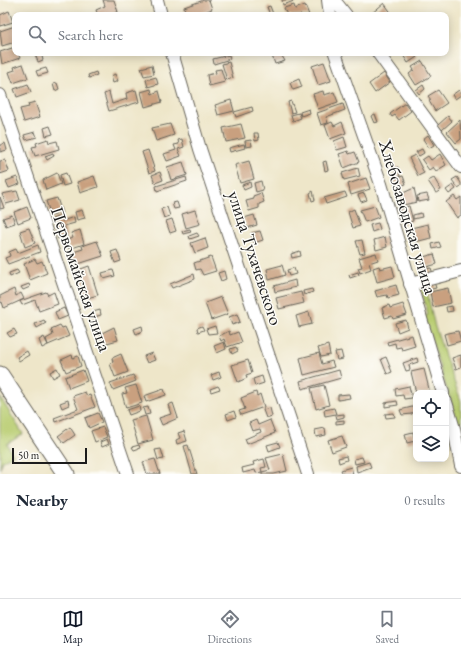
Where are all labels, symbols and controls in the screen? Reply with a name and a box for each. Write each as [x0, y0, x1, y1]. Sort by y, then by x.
search box [12, 12, 449, 56]
icon: search [26, 23, 48, 45]
text: Search here [58, 25, 123, 44]
street label: Хлебозаводская улица [374, 136, 443, 298]
street label: улица Тухачевского [223, 188, 288, 328]
street label: Первомайская улица [46, 203, 117, 355]
map controls [413, 390, 449, 462]
button: locate [413, 390, 449, 426]
button: layers [413, 426, 449, 462]
scale bar [12, 446, 87, 465]
text: 50 m [18, 448, 39, 462]
text: Nearby [16, 489, 68, 511]
text: 0 results [404, 492, 445, 509]
tab: Map [62, 608, 84, 646]
tab: Directions [208, 608, 252, 646]
tab: Saved [376, 608, 399, 646]

